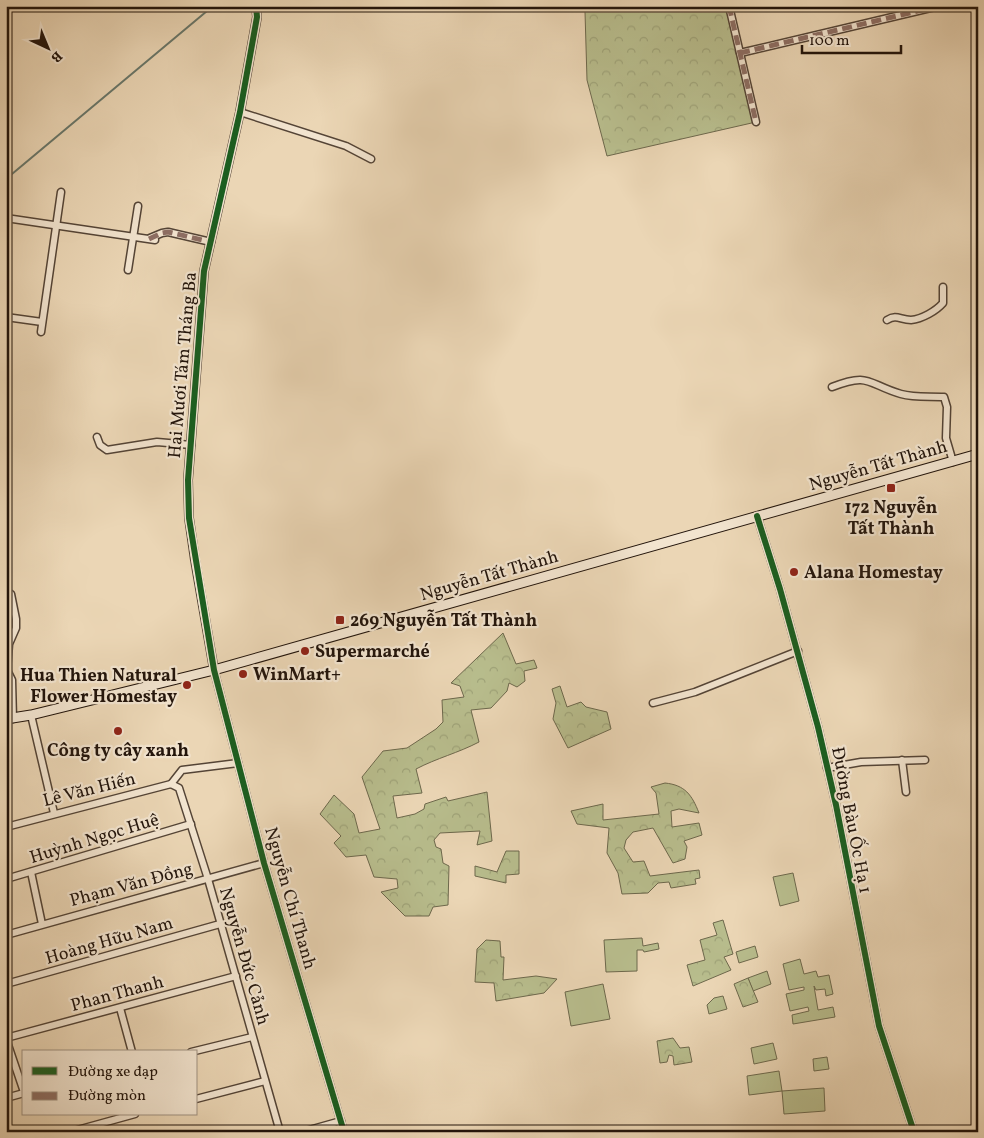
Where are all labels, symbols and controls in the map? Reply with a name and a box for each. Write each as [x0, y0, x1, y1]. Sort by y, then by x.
north arrow [22, 22, 72, 72]
scale bar [802, 22, 900, 54]
text: 100 m [809, 31, 849, 52]
text: B [46, 46, 66, 66]
street label: Hai Mươi Tám Tháng Ba [163, 271, 204, 460]
street label: Nguyễn Tất Thành [806, 435, 951, 498]
marker: 172 Nguyễn Tất Thành [885, 482, 897, 494]
place label: 172 Nguyễn Tất Thành [845, 496, 938, 542]
street label: Nguyễn Tất Thành [417, 545, 562, 608]
place label: Alana Homestay [804, 561, 943, 586]
marker: Alana Homestay [788, 566, 800, 578]
place label: 269 Nguyễn Tất Thành [350, 609, 537, 634]
marker: 269 Nguyễn Tất Thành [334, 614, 346, 626]
place label: Supermarché [315, 640, 430, 665]
marker: Supermarché [299, 645, 311, 657]
place label: WinMart+ [253, 663, 341, 688]
place label: Hua Thien Natural Flower Homestay [20, 664, 177, 710]
marker: WinMart+ [237, 668, 249, 680]
marker: Hua Thien Natural Flower Homestay [181, 679, 193, 691]
marker: Công ty cây xanh [112, 725, 124, 737]
place label: Công ty cây xanh [47, 739, 189, 764]
street label: Đường Bàu Ốc Hạ 1 [824, 744, 879, 896]
street label: Lê Văn Hiến [40, 767, 139, 814]
street label: Huỳnh Ngọc Huệ [27, 808, 162, 871]
street label: Nguyễn Chí Thanh [257, 824, 322, 973]
street label: Phạm Văn Đồng [67, 857, 196, 914]
street label: Nguyễn Đức Cảnh [212, 885, 275, 1028]
street label: Hoàng Hữu Nam [43, 911, 176, 972]
street label: Phan Thanh [68, 970, 167, 1019]
legend [22, 1050, 198, 1116]
text: Đường xe đạp [68, 1062, 158, 1083]
text: Đường mòn [68, 1086, 146, 1107]

